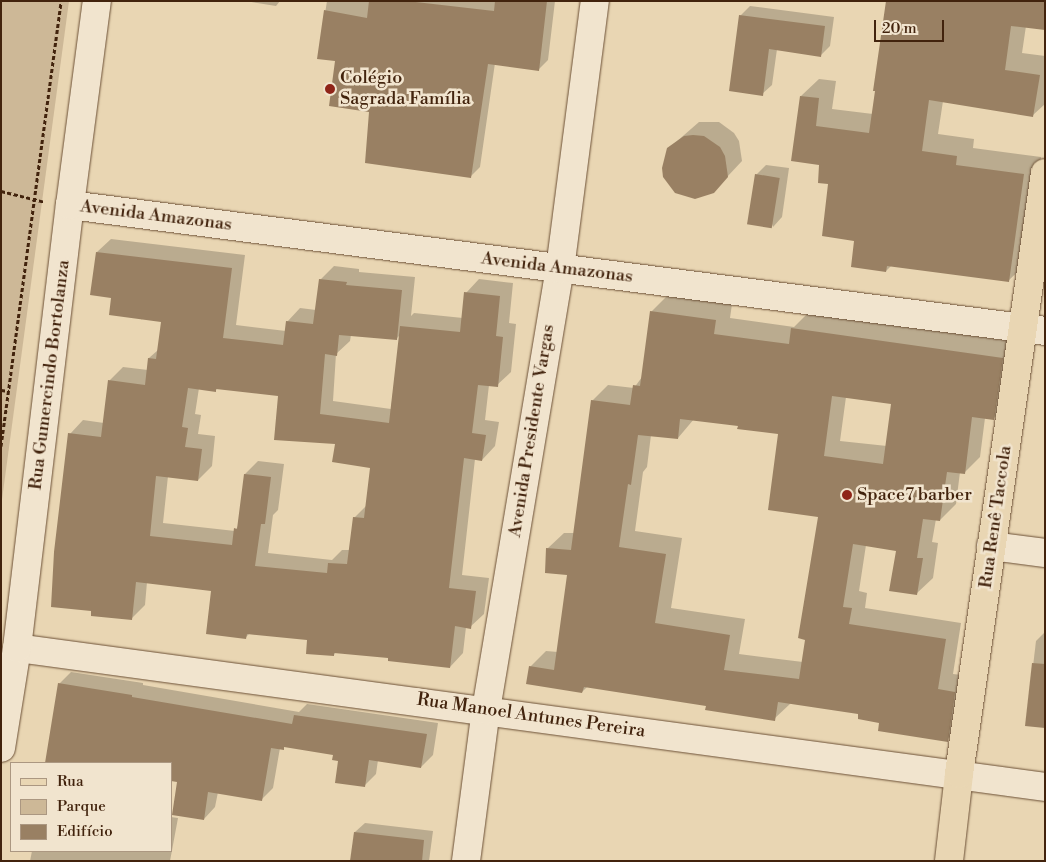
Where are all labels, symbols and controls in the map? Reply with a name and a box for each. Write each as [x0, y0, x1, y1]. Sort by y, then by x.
scale bar [876, 10, 946, 42]
text: 20 m [882, 19, 917, 38]
place label: Colégio Sagrada Família [340, 68, 471, 110]
marker: Colégio Sagrada Família [324, 83, 336, 95]
street label: Avenida Amazonas [79, 196, 233, 236]
street label: Avenida Amazonas [480, 248, 634, 288]
street label: Rua Gumercindo Bortolanza [25, 259, 75, 491]
street label: Avenida Presidente Vargas [504, 323, 560, 539]
street label: Rua Renê Taccola [975, 444, 1017, 590]
place label: Space7 barber [857, 484, 972, 506]
marker: Space7 barber [841, 489, 853, 501]
street label: Rua Manoel Antunes Pereira [415, 689, 647, 743]
legend [10, 762, 172, 852]
text: Rua [57, 772, 84, 791]
text: Parque [57, 797, 106, 816]
text: Edifício [57, 822, 113, 841]

